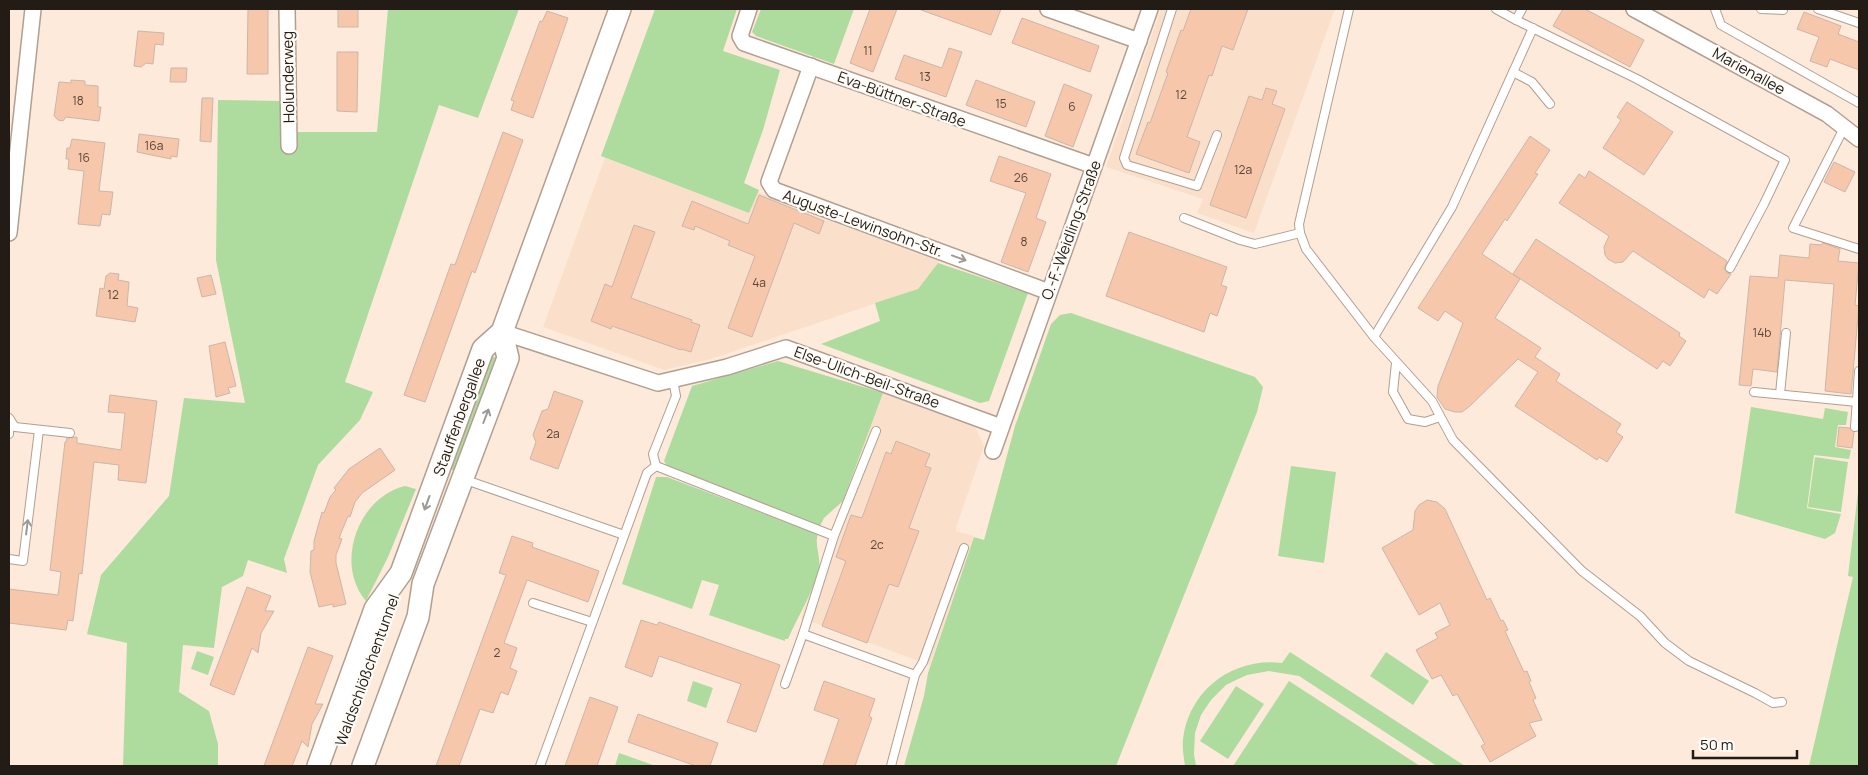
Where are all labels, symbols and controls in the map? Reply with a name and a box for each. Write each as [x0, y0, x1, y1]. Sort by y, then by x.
street label: Holunderweg [277, 31, 299, 123]
house number: 11 [863, 42, 873, 59]
street label: Marienallee [1709, 42, 1789, 100]
street label: Eva-Büttner-Straße [835, 66, 969, 132]
house number: 13 [919, 68, 931, 85]
house number: 12 [1175, 86, 1187, 103]
house number: 18 [72, 92, 84, 109]
house number: 15 [995, 95, 1007, 112]
house number: 6 [1068, 98, 1076, 115]
house number: 16a [145, 137, 163, 154]
house number: 16 [78, 149, 90, 166]
street label: O.-F.-Weidling-Straße [1036, 157, 1106, 303]
house number: 12a [1234, 161, 1252, 178]
house number: 26 [1014, 169, 1028, 186]
street label: Auguste-Lewinsohn-Str. [780, 184, 946, 262]
house number: 8 [1021, 233, 1028, 250]
one-way arrow [950, 254, 966, 263]
house number: 4a [752, 274, 766, 291]
house number: 12 [107, 286, 119, 303]
house number: 14b [1753, 324, 1771, 341]
street label: Else-Ulich-Beil-Straße [791, 341, 943, 413]
street label: Stauffenbergallee [428, 355, 490, 479]
one-way arrow [483, 409, 492, 424]
house number: 2a [546, 425, 560, 442]
one-way arrow [422, 494, 431, 510]
one-way arrow [22, 519, 32, 535]
house number: 2c [870, 536, 884, 553]
street label: Waldschlößchentunnel [330, 591, 404, 749]
house number: 2 [494, 644, 501, 661]
scale bar [1693, 728, 1797, 760]
text: 50 m [1700, 734, 1734, 755]

